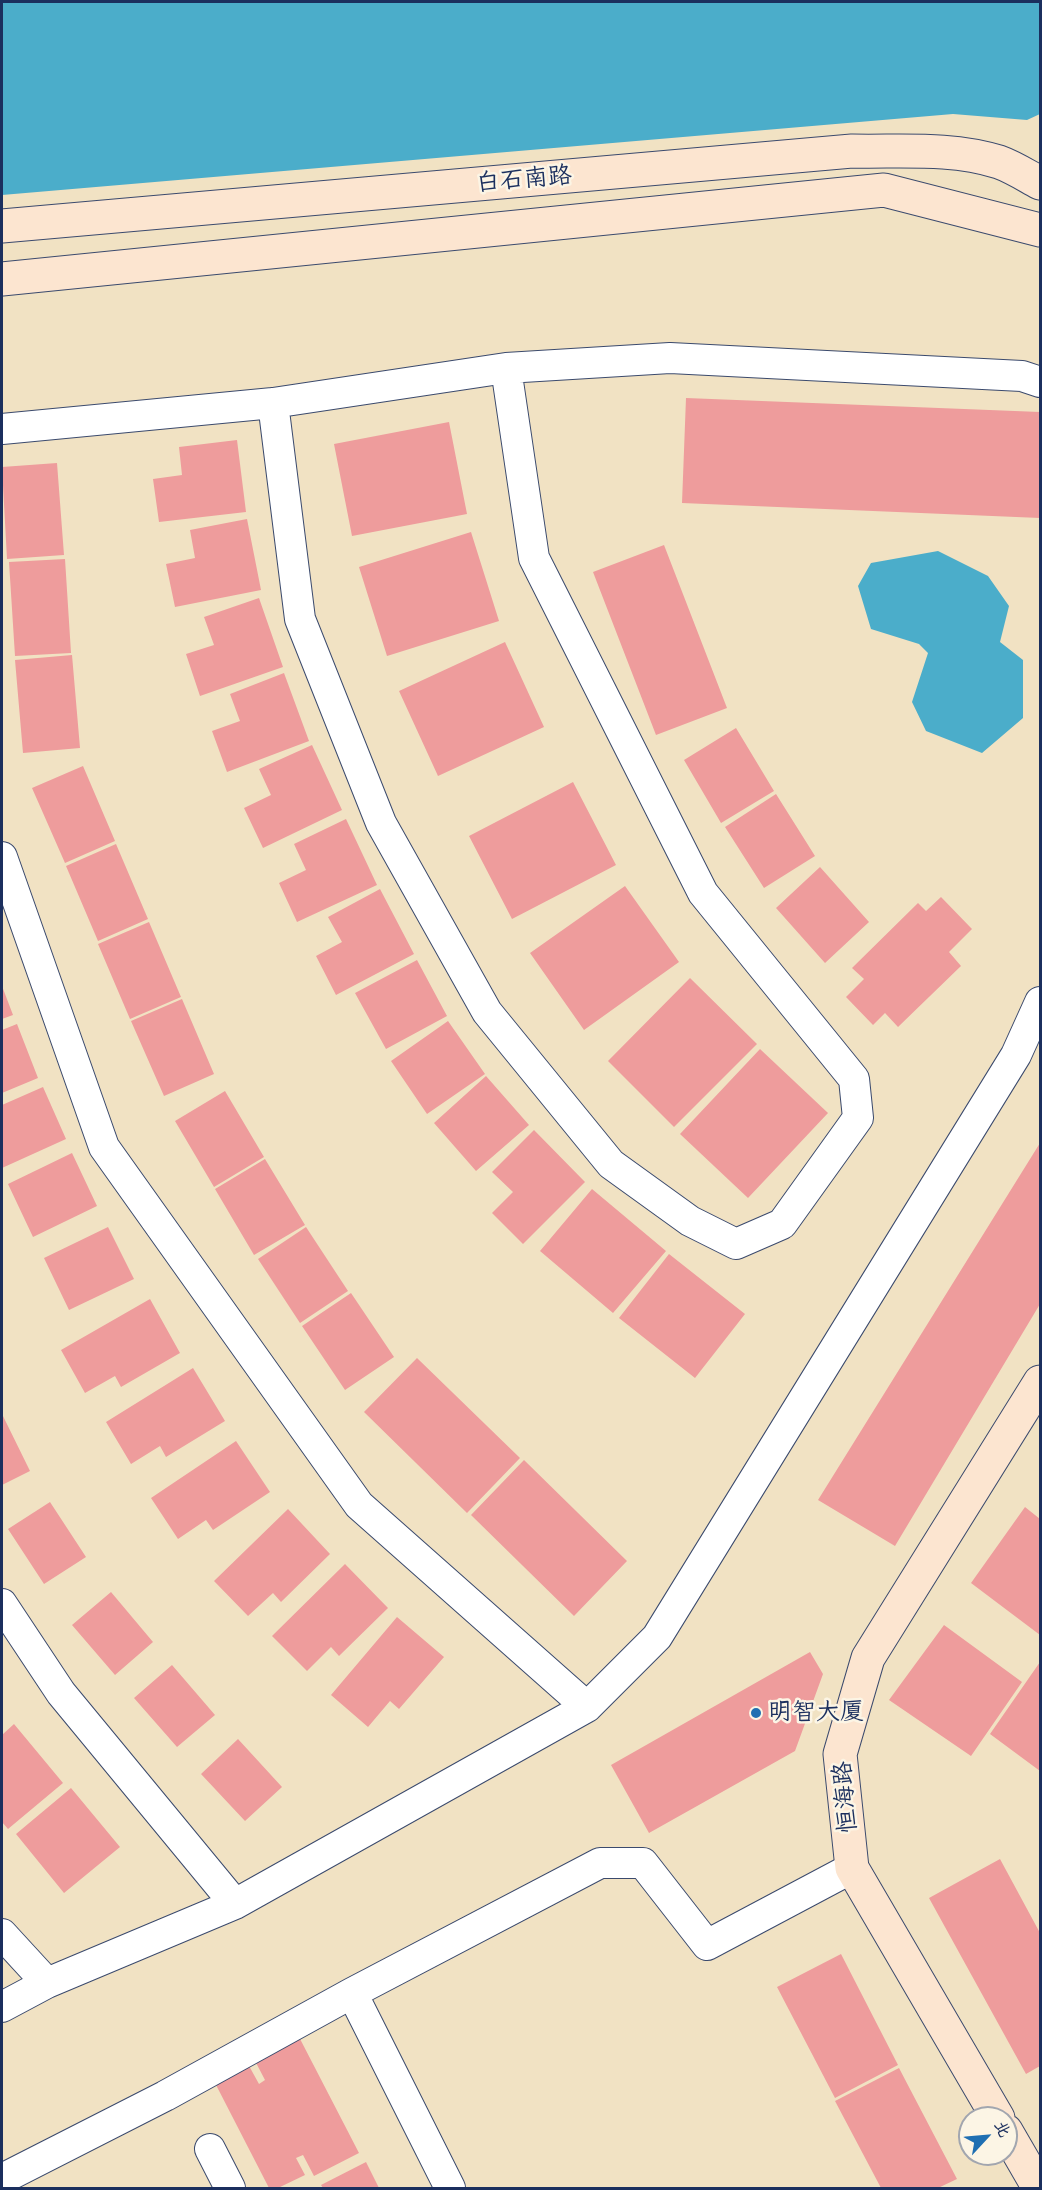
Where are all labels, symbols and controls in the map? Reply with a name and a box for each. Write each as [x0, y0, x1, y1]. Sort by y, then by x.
street label: 白石南路 [475, 161, 573, 199]
place label: 明智大厦 [768, 1699, 864, 1727]
marker: 明智大厦 [749, 1706, 763, 1720]
street label: 恒海路 [829, 1760, 863, 1834]
north arrow [958, 2106, 1018, 2166]
text: 北 [990, 2117, 1015, 2141]

